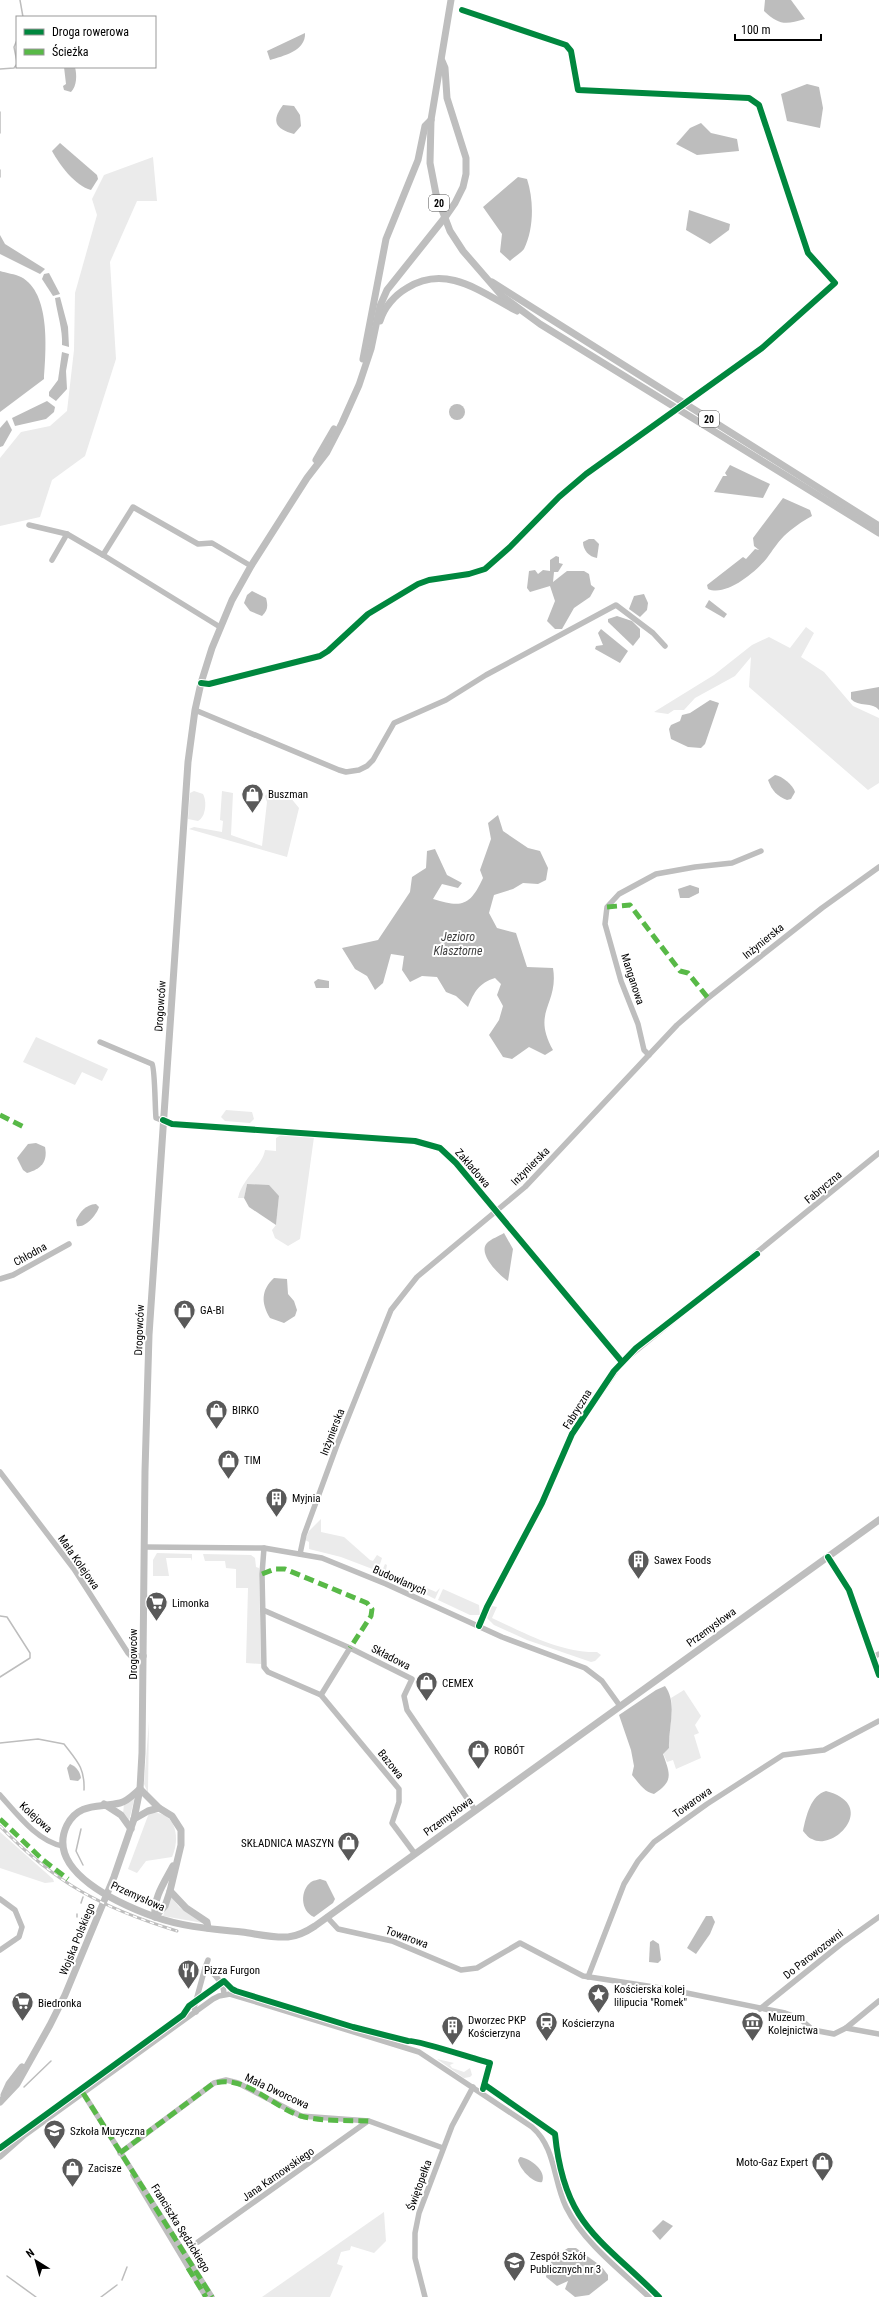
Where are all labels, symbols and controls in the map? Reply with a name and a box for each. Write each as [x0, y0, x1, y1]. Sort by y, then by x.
legend [16, 16, 156, 68]
scale bar [735, 16, 821, 42]
text: 100 m [741, 23, 771, 37]
text: Droga rowerowa [52, 25, 129, 39]
text: Ścieżka [52, 44, 89, 59]
road number: 20 [429, 195, 449, 211]
road number: 20 [699, 411, 719, 427]
shop icon: Buszman [239, 781, 265, 814]
place label: Buszman [268, 788, 308, 801]
street label: Inżynierska [740, 921, 786, 962]
water label: Jezioro Klasztorne [434, 930, 483, 958]
street label: Manganowa [618, 952, 647, 1006]
street label: Drogowców [152, 980, 169, 1032]
street label: Inżynierska [508, 1144, 552, 1188]
street label: Zakładowa [452, 1146, 493, 1190]
street label: Fabryczna [802, 1168, 844, 1207]
street label: Chłodna [11, 1240, 49, 1269]
shop icon: GA-BI [172, 1297, 198, 1330]
street label: Drogowców [132, 1304, 147, 1356]
place label: GA-BI [200, 1304, 224, 1317]
street label: Fabryczna [560, 1387, 595, 1431]
shop icon: BIRKO [204, 1397, 230, 1430]
place label: BIRKO [232, 1404, 259, 1417]
street label: Inżynierska [318, 1407, 347, 1457]
shop icon: TIM [215, 1447, 241, 1480]
place label: TIM [244, 1454, 261, 1467]
building icon: Myjnia [263, 1485, 289, 1518]
place label: Myjnia [292, 1492, 320, 1505]
street label: Mała Kolejowa [55, 1533, 102, 1592]
building icon: Sawex Foods [625, 1547, 651, 1580]
place label: Sawex Foods [654, 1554, 711, 1567]
street label: Budowlanych [371, 1563, 429, 1598]
supermarket icon: Limonka [144, 1590, 170, 1623]
place label: Limonka [172, 1597, 209, 1610]
street label: Przemysłowa [684, 1605, 739, 1650]
street label: Drogowców [127, 1629, 140, 1679]
street label: Składowa [369, 1642, 412, 1673]
shop icon: СEMEX [413, 1670, 439, 1703]
place label: СEMEX [442, 1677, 474, 1690]
shop icon: ROBÓT [466, 1737, 492, 1770]
place label: ROBÓT [494, 1744, 525, 1757]
street label: Bazowa [375, 1747, 406, 1782]
street label: Towarowa [670, 1784, 714, 1820]
street label: Przemysłowa [421, 1794, 476, 1839]
street label: Kolejowa [17, 1799, 55, 1835]
shop icon: SKŁADNICA MASZYN [336, 1830, 362, 1863]
place label: SKŁADNICA MASZYN [241, 1837, 334, 1850]
street label: Przemysłowa [109, 1879, 167, 1914]
street label: Wojska Polskiego [57, 1901, 98, 1977]
street label: Towarowa [384, 1924, 430, 1951]
street label: Do Parowozowni [781, 1927, 846, 1982]
restaurant icon: Pizza Furgon [175, 1957, 201, 1990]
place label: Pizza Furgon [204, 1964, 260, 1977]
place icon: Kościerska kolej lilipucia "Romek" [585, 1982, 611, 2015]
place label: Kościerska kolej lilipucia "Romek" [614, 1983, 687, 2009]
supermarket icon: Biedronka [9, 1990, 35, 2023]
place label: Biedronka [38, 1997, 81, 2010]
station icon: Kościerzyna [533, 2010, 559, 2043]
museum icon: Muzeum Kolejnictwa [739, 2010, 765, 2043]
place label: Muzeum Kolejnictwa [768, 2011, 818, 2037]
building icon: Dworzec PKP Kościerzyna [439, 2013, 465, 2046]
place label: Dworzec PKP Kościerzyna [468, 2014, 526, 2040]
place label: Kościerzyna [562, 2017, 615, 2030]
street label: Mała Dworcowa [243, 2071, 311, 2112]
school or university icon: Szkoła Muzyczna [41, 2118, 67, 2151]
place label: Szkoła Muzyczna [70, 2125, 145, 2138]
street label: Jana Karnowskiego [240, 2144, 317, 2204]
shop icon: Moto-Gaz Expert [810, 2149, 836, 2182]
shop icon: Zacisze [60, 2155, 86, 2188]
place label: Moto-Gaz Expert [736, 2156, 808, 2169]
street label: Świętopełka [404, 2158, 435, 2212]
place label: Zacisze [88, 2162, 122, 2175]
street label: Franciszka Sędzickiego [148, 2182, 213, 2275]
north arrow [16, 2241, 56, 2281]
text: N [24, 2246, 37, 2261]
school or university icon: Zespół Szkół Publicznych nr 3 [502, 2249, 528, 2282]
place label: Zespół Szkół Publicznych nr 3 [530, 2250, 601, 2276]

